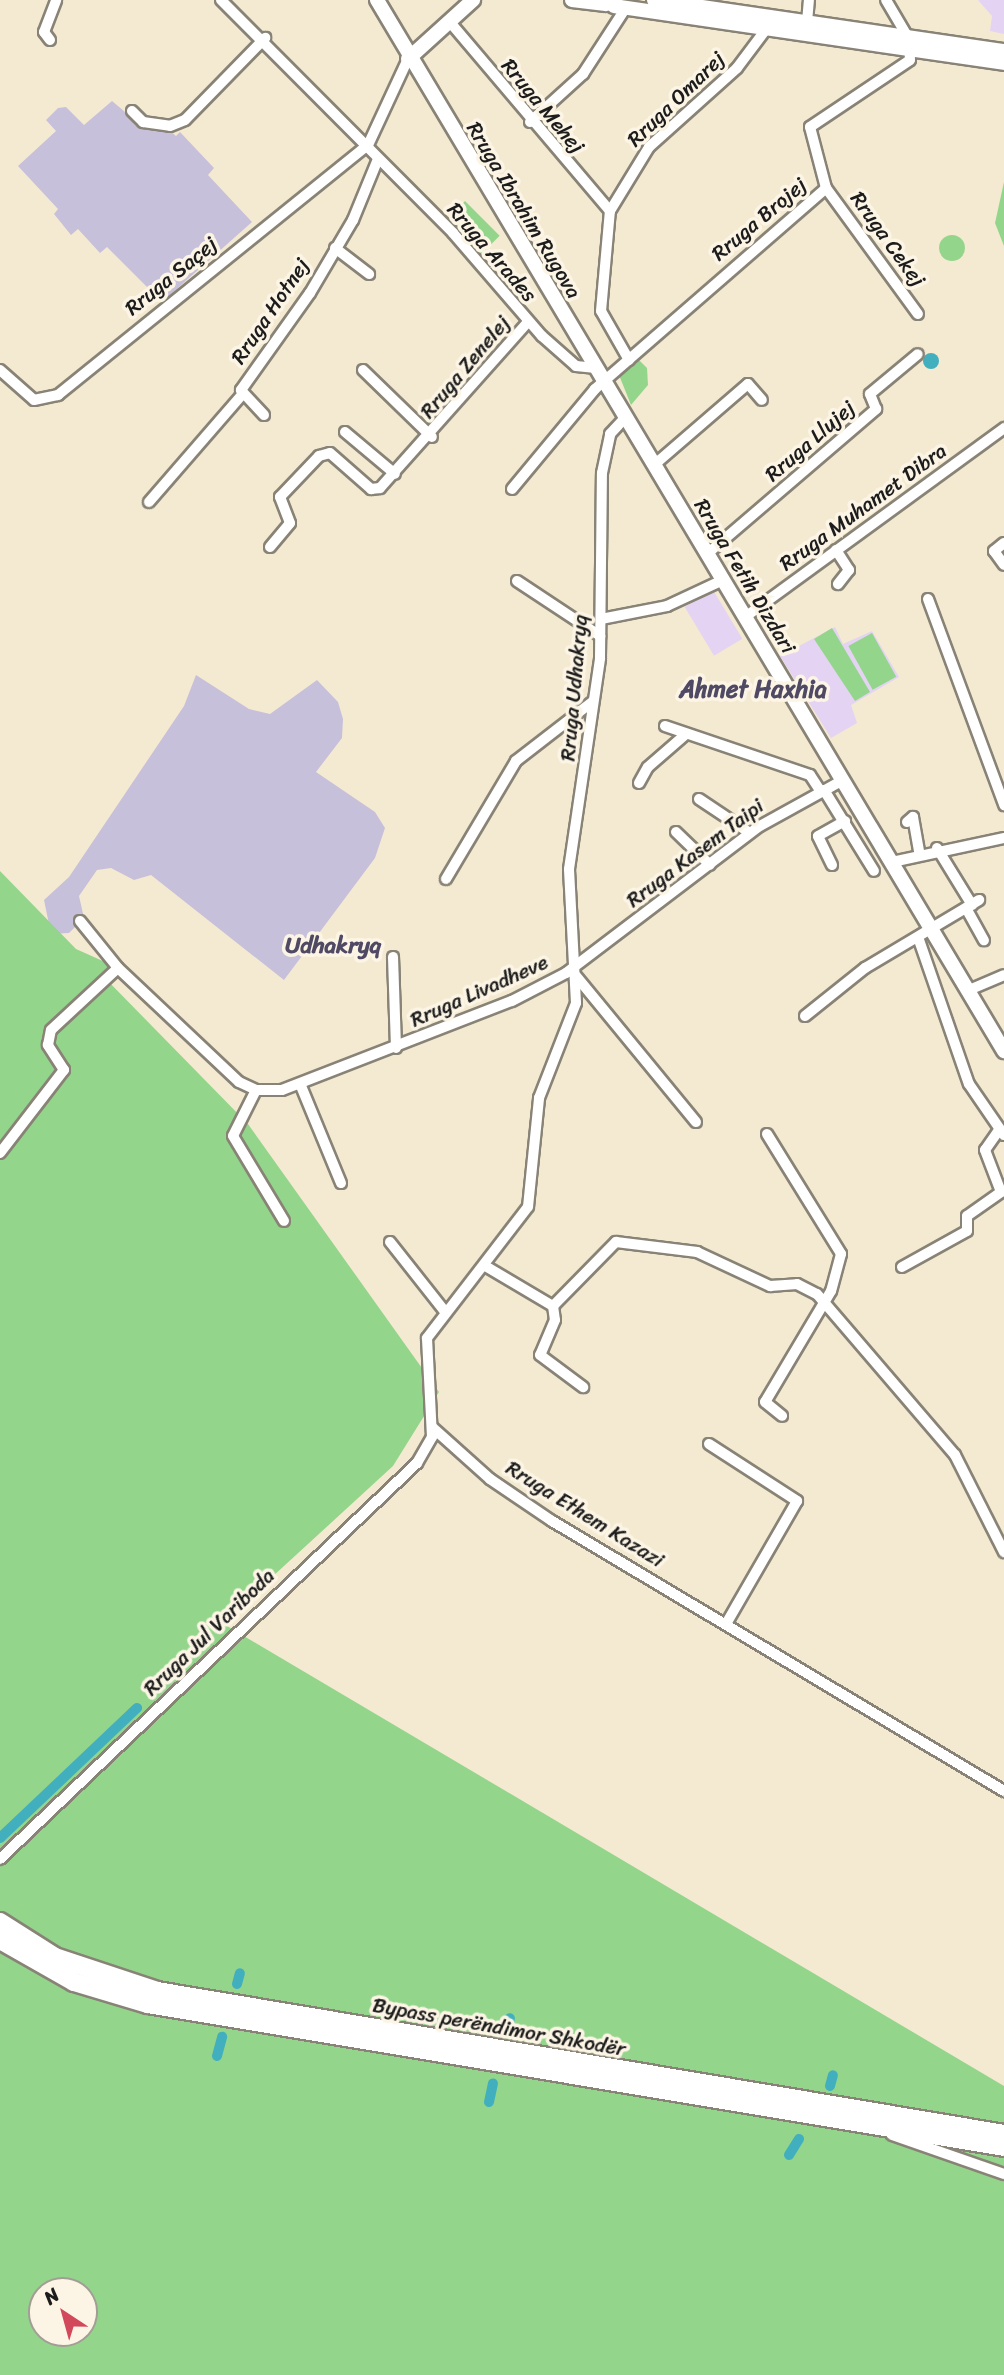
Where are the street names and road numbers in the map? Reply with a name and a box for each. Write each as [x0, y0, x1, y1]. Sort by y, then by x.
street label: Rruga Omarej [622, 47, 730, 151]
street label: Rruga Mehej [496, 54, 590, 158]
street label: Rruga Ibrahim Rugova [461, 117, 587, 303]
street label: Rruga Brojej [707, 172, 811, 266]
street label: Rruga Cekej [845, 186, 931, 292]
street label: Rruga Arades [442, 197, 542, 307]
street label: Rruga Saçej [120, 231, 222, 321]
street label: Rruga Hotnej [225, 253, 315, 369]
street label: Rruga Zenelej [415, 311, 515, 423]
street label: Rruga Llujej [760, 395, 860, 487]
street label: Rruga Muhamet Dibra [775, 439, 951, 575]
street label: Rruga Fetih Dizdari [689, 494, 801, 658]
street label: Rruga Udhakryq [555, 614, 593, 762]
street label: Rruga Kasem Taipi [620, 793, 770, 913]
street label: Rruga Livadheve [406, 949, 552, 1033]
street label: Rruga Ethem Kazazi [501, 1455, 669, 1573]
street label: Rruga Jul Variboda [139, 1564, 279, 1700]
street label: Bypass perëndimor Shkodër [371, 1992, 627, 2062]

